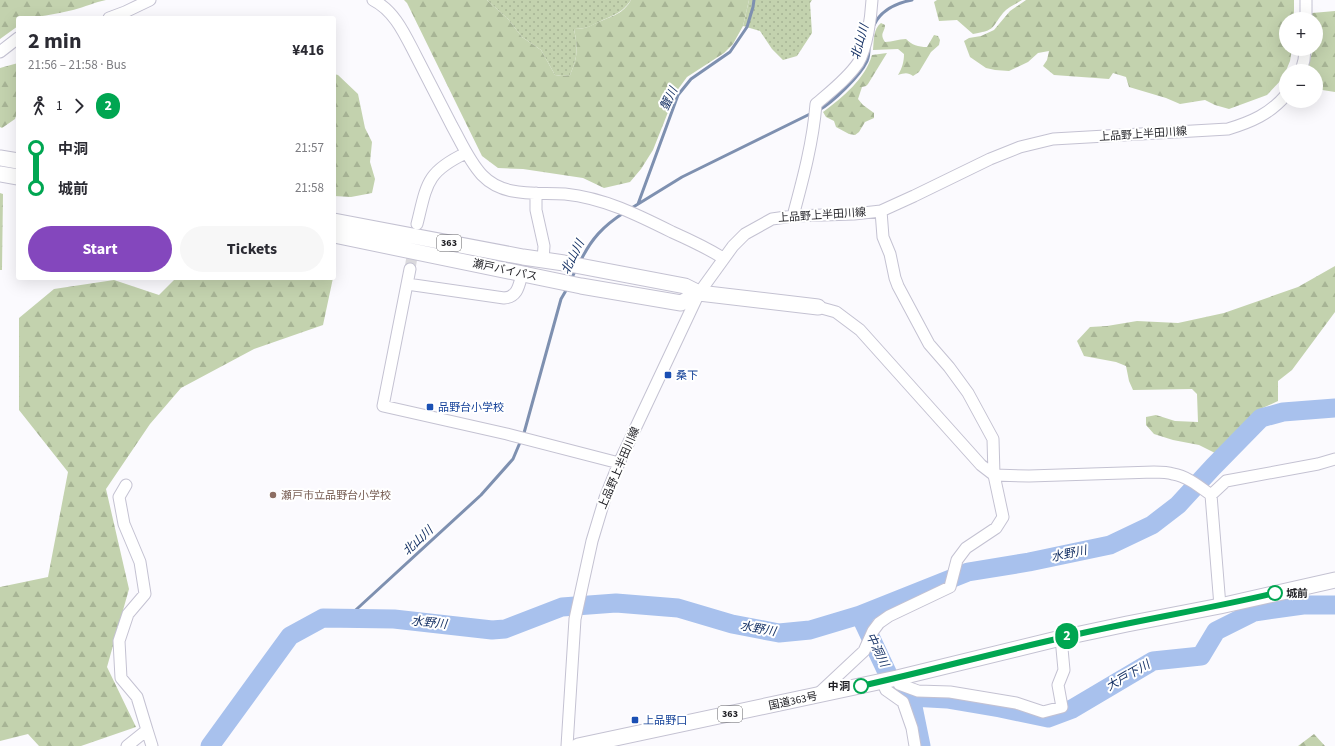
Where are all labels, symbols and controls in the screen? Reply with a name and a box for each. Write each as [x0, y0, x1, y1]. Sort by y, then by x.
map controls [1279, 12, 1323, 108]
button: + [1279, 12, 1323, 56]
water label: 北山川 [847, 20, 874, 62]
text: 2 min [28, 25, 82, 57]
text: ¥416 [292, 40, 324, 61]
text: 21:56 – 21:58 · Bus [28, 56, 126, 74]
button: − [1279, 64, 1323, 108]
water label: 蟹川 [656, 83, 683, 114]
icon: walk [28, 95, 50, 117]
icon: forward [68, 95, 90, 117]
text: 2 [104, 96, 112, 116]
text: 1 [56, 97, 62, 115]
street label: 上品野上半田川線 [1099, 123, 1187, 145]
text: 中洞 [58, 139, 88, 160]
text: 21:57 [295, 139, 324, 157]
text: 城前 [58, 179, 88, 200]
text: 21:58 [295, 179, 324, 197]
street label: 上品野上半田川線 [778, 204, 866, 226]
button: Start [28, 226, 172, 272]
button: Tickets [180, 226, 324, 272]
road number: 363 [437, 235, 461, 251]
water label: 北山川 [557, 235, 590, 277]
street label: 瀬戸バイパス [471, 256, 539, 284]
place label: 桑下 [676, 368, 698, 383]
marker: 桑下 [663, 370, 673, 380]
place label: 品野台小学校 [438, 400, 504, 415]
marker: 品野台小学校 [425, 402, 435, 412]
street label: 上品野上半田川線 [595, 425, 643, 511]
place label: 瀬戸市立品野台小学校 [281, 488, 391, 503]
marker: 瀬戸市立品野台小学校 [268, 490, 278, 500]
water label: 北山川 [399, 521, 438, 559]
water label: 水野川 [1050, 542, 1090, 566]
marker: 城前 [1267, 585, 1283, 601]
place label: 城前 [1286, 586, 1308, 601]
water label: 水野川 [410, 613, 450, 634]
water label: 水野川 [739, 618, 779, 641]
line badge: 2 [1054, 623, 1080, 649]
text: 2 [1063, 626, 1071, 646]
water label: 中洞川 [861, 630, 893, 672]
water label: 大戸下川 [1103, 656, 1155, 695]
marker: 中洞 [853, 678, 869, 694]
place label: 中洞 [828, 679, 850, 694]
street label: 国道363号 [767, 689, 819, 713]
road number: 363 [718, 706, 742, 722]
place label: 上品野口 [643, 713, 687, 728]
marker: 上品野口 [630, 715, 640, 725]

